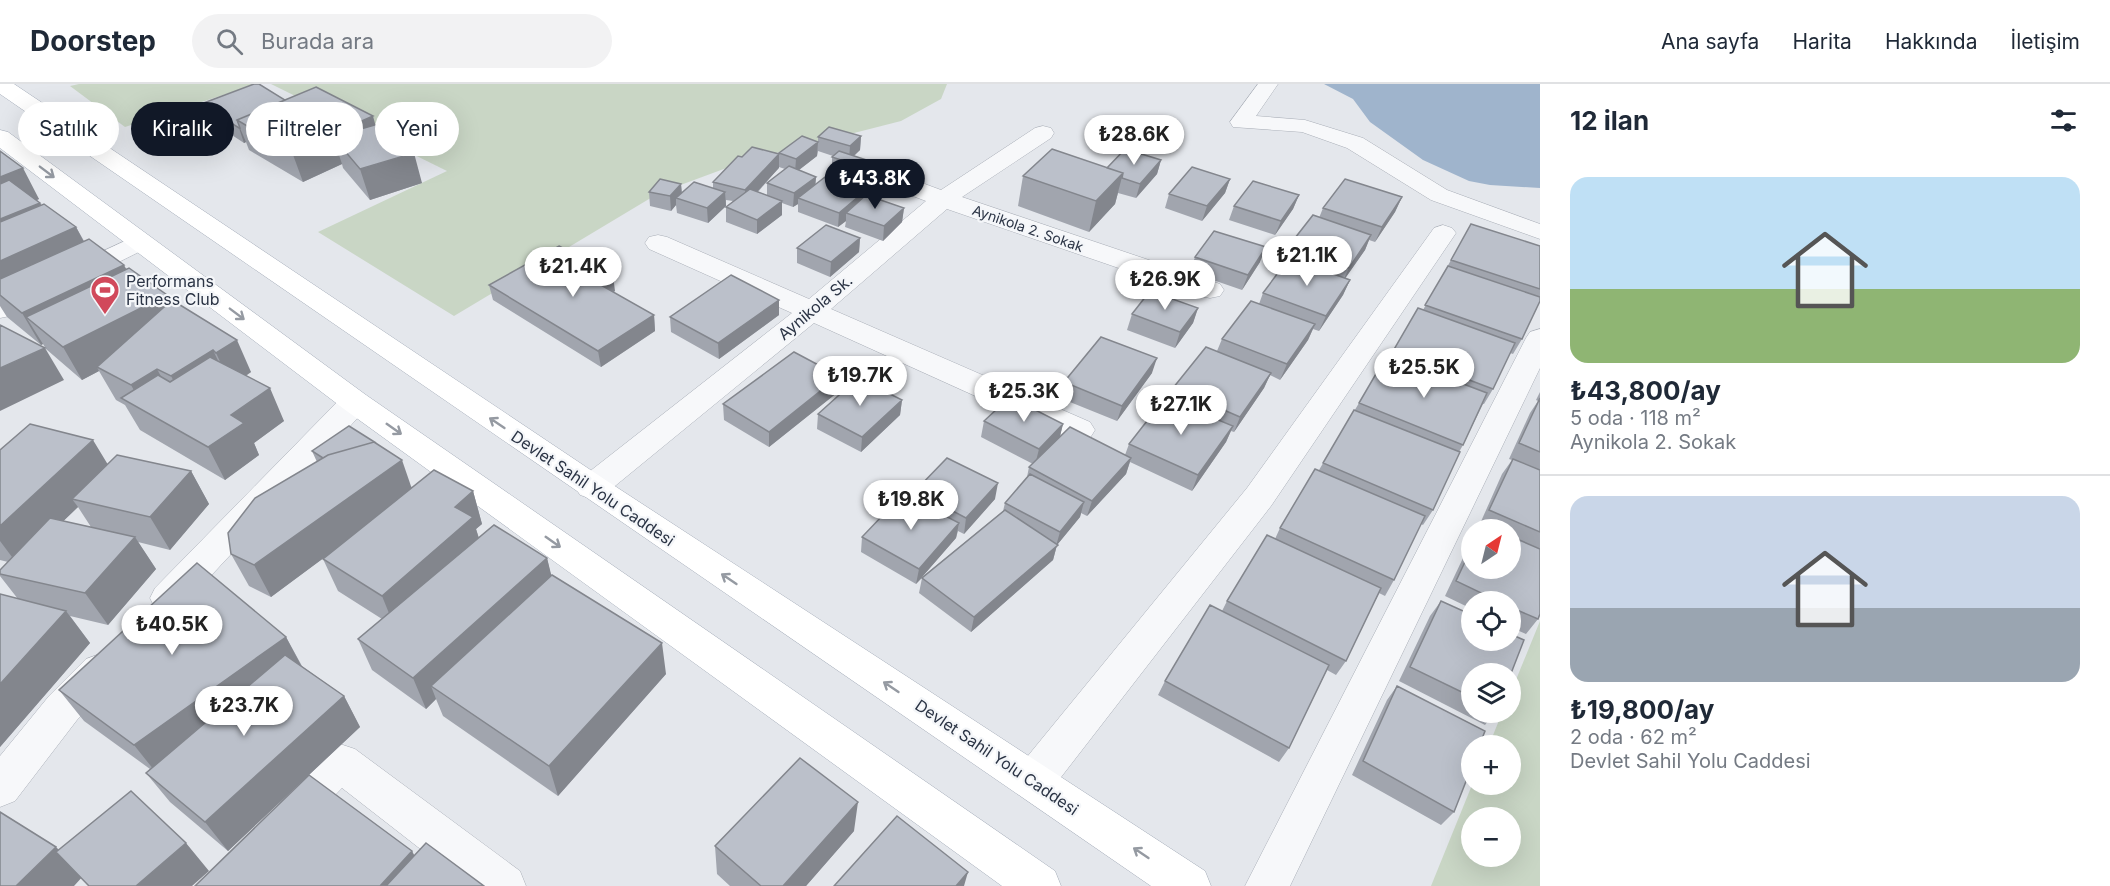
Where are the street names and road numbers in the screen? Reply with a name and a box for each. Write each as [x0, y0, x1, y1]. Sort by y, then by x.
street label: Aynikola 2. Sokak [970, 201, 1086, 255]
street label: Aynikola Sk. [774, 270, 856, 344]
street label: Devlet Sahil Yolu Caddesi [508, 426, 678, 550]
street label: Devlet Sahil Yolu Caddesi [912, 695, 1082, 819]

